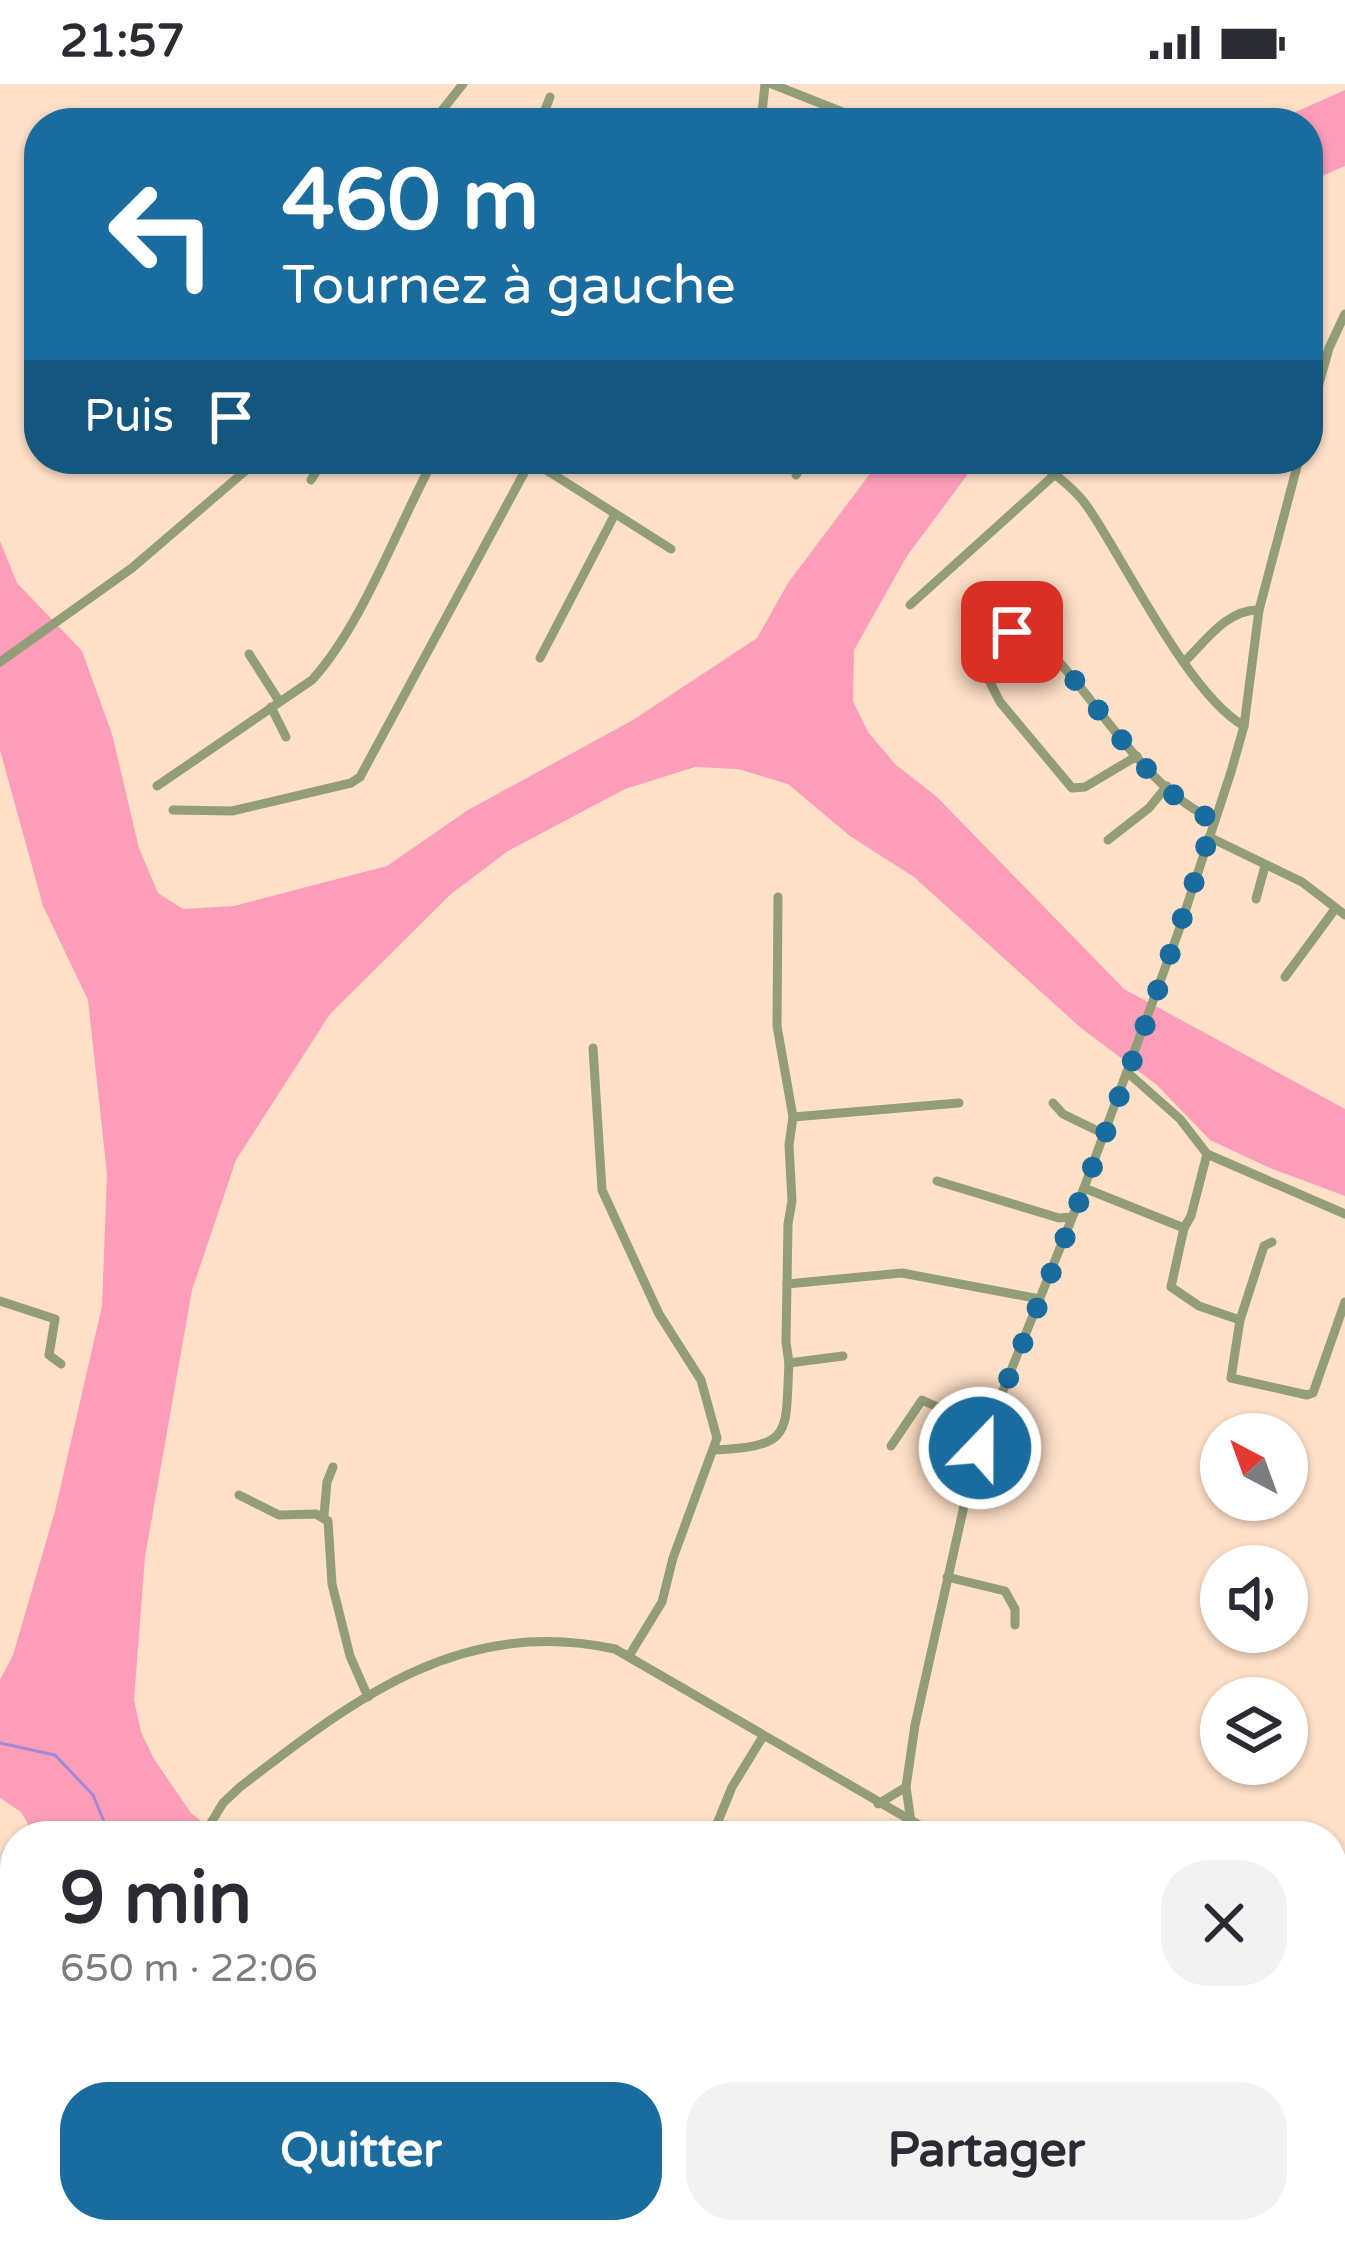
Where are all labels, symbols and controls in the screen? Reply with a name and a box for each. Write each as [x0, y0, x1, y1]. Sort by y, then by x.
text: 21:57 [60, 15, 185, 69]
text: 460 m [282, 151, 539, 252]
icon: left [84, 156, 240, 312]
text: Tournez à gauche [282, 253, 736, 318]
icon: arrive [198, 384, 264, 450]
text: Puis [84, 390, 174, 444]
pin [961, 581, 1063, 683]
icon: arrive [979, 599, 1045, 665]
position arrow [917, 1385, 1043, 1511]
north arrow [1200, 1413, 1308, 1521]
map controls [1200, 1413, 1308, 1785]
button: sound [1200, 1545, 1308, 1653]
button: layers [1200, 1677, 1308, 1785]
text: 9 min [60, 1856, 252, 1943]
button: close [1161, 1860, 1287, 1986]
text: 650 m · 22:06 [60, 1945, 318, 1992]
button: Quitter [60, 2082, 662, 2220]
button: Partager [686, 2082, 1287, 2220]

